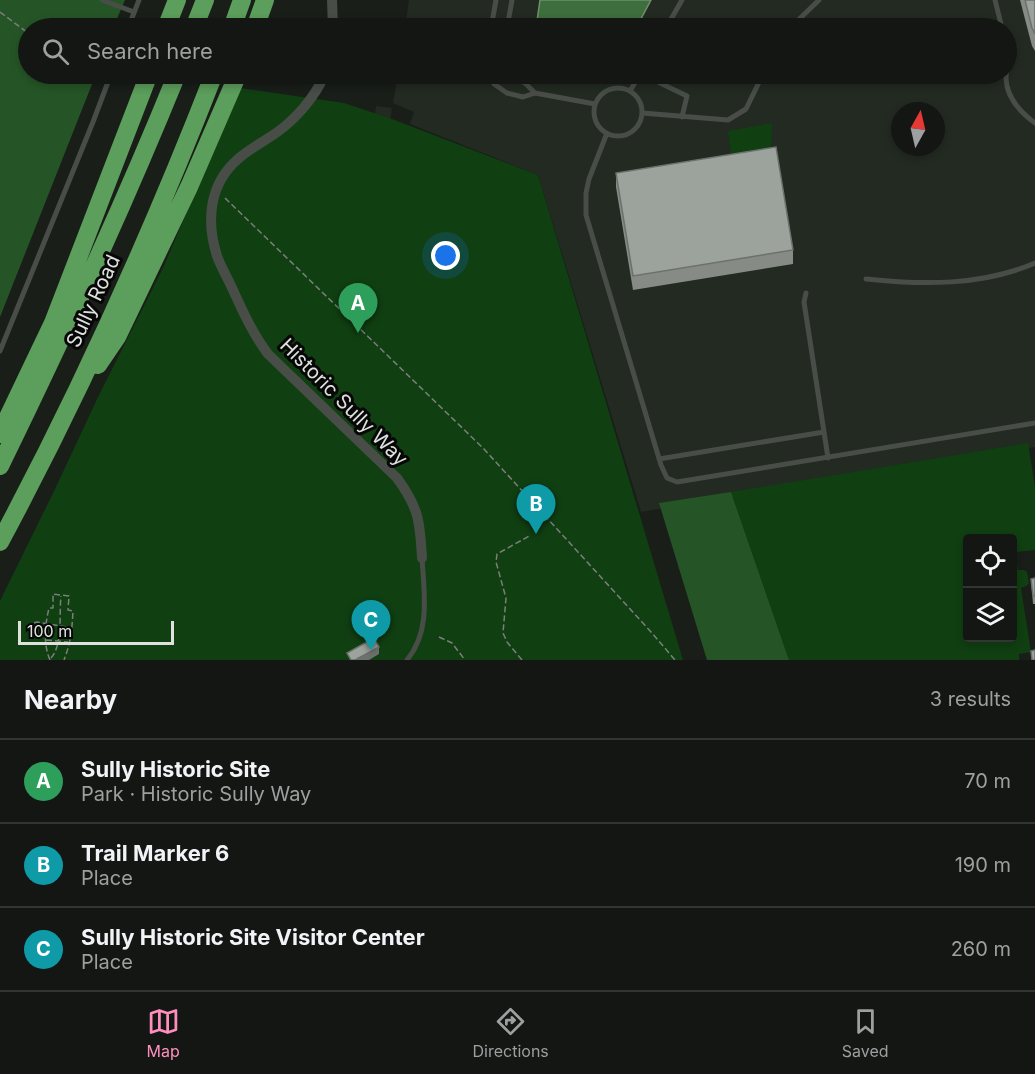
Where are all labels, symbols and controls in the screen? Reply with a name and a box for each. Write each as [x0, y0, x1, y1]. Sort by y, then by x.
search box [18, 18, 1017, 84]
icon: search [39, 35, 72, 68]
text: Search here [87, 38, 213, 64]
north arrow [891, 102, 945, 156]
your location [431, 241, 460, 270]
street label: Sully Road [61, 251, 125, 351]
pin: A [338, 284, 378, 333]
street label: Historic Sully Way [275, 333, 413, 471]
pin: B [516, 484, 556, 534]
map controls [963, 534, 1017, 642]
button: locate [963, 534, 1017, 588]
button: layers [963, 588, 1017, 642]
pin: C [352, 600, 391, 650]
scale bar [18, 618, 174, 646]
text: 100 m [27, 621, 72, 641]
text: Nearby [24, 684, 117, 715]
text: 3 results [930, 687, 1011, 711]
text: Sully Historic Site [81, 756, 270, 782]
text: A [36, 769, 51, 793]
text: 70 m [964, 769, 1011, 793]
text: Park · Historic Sully Way [81, 782, 311, 806]
text: Trail Marker 6 [81, 840, 229, 866]
text: B [37, 853, 50, 877]
text: 190 m [955, 853, 1011, 877]
text: Place [81, 866, 133, 890]
text: Sully Historic Site Visitor Center [81, 924, 425, 950]
text: C [36, 937, 51, 961]
text: 260 m [951, 937, 1011, 961]
text: Place [81, 950, 133, 974]
tab: Map [146, 1005, 180, 1061]
tab: Directions [473, 1005, 549, 1061]
tab: Saved [842, 1005, 889, 1061]

